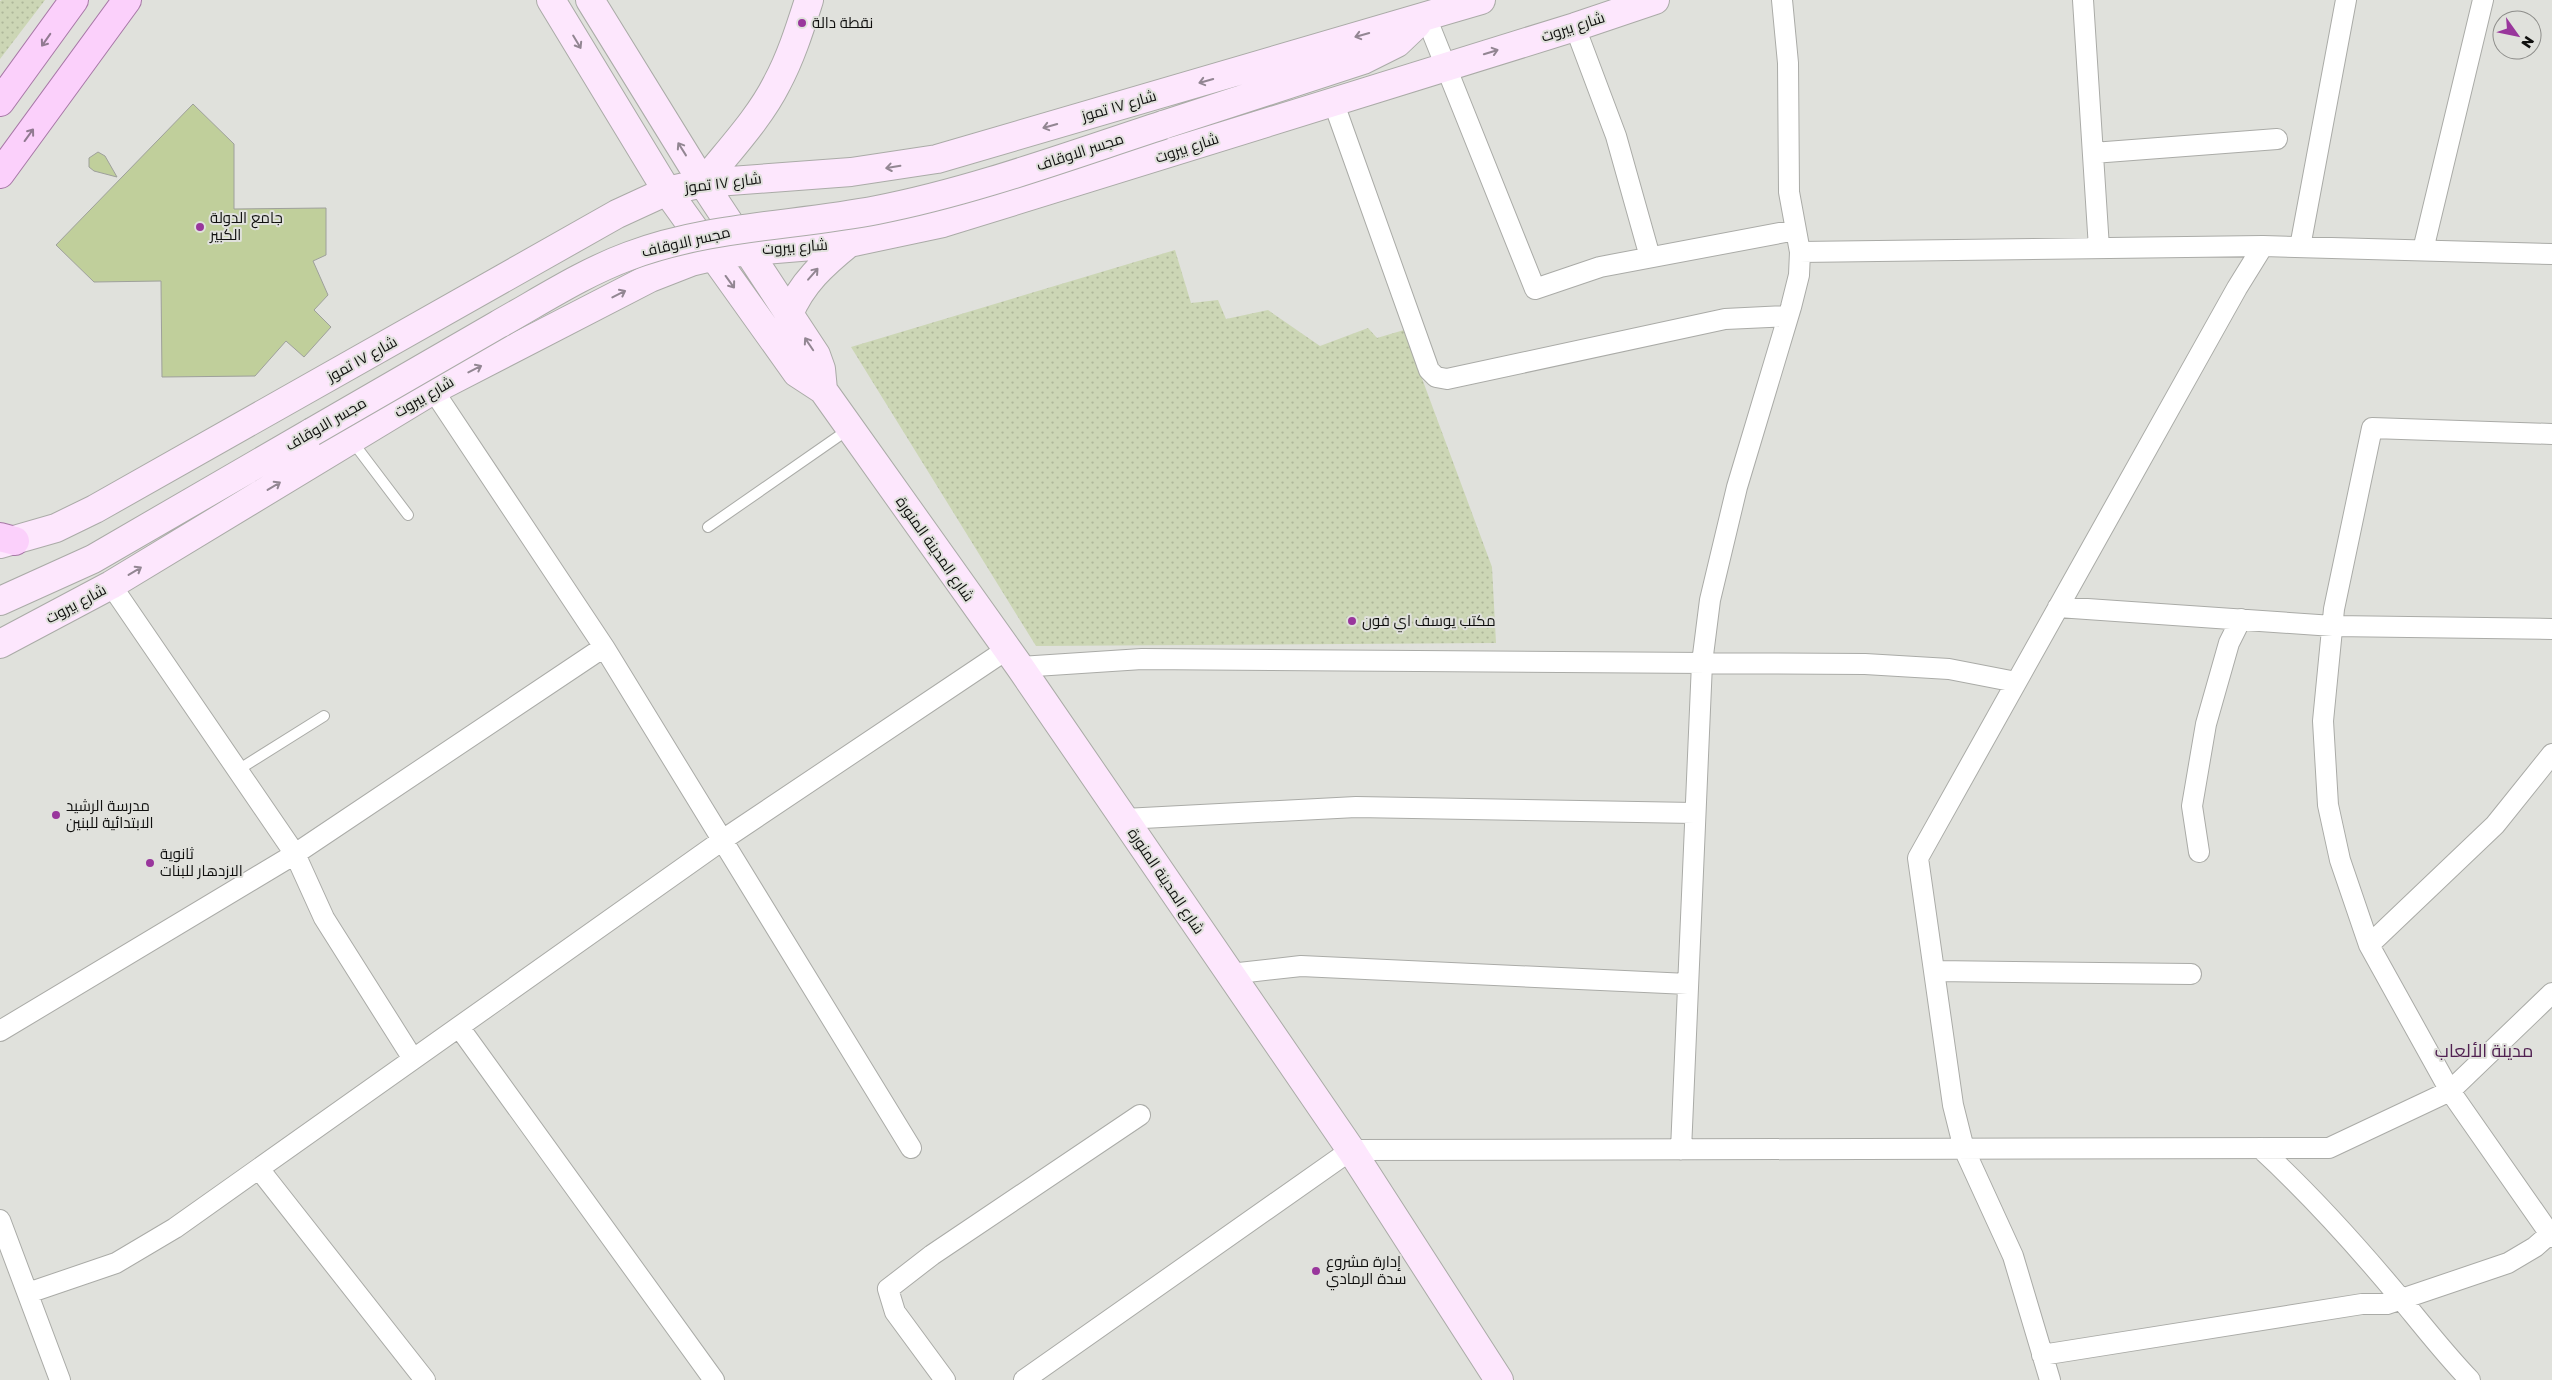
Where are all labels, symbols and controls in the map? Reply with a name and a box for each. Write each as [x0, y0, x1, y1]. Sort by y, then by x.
street label: شارع بيروت [1539, 7, 1608, 48]
north arrow [2492, 10, 2542, 60]
place label: نقطة دالة [812, 13, 873, 31]
marker: نقطة دالة [796, 17, 808, 29]
one-way arrow [1355, 31, 1371, 41]
one-way arrow [41, 33, 51, 47]
text: N [2518, 33, 2538, 51]
one-way arrow [572, 34, 582, 48]
one-way arrow [1483, 46, 1499, 56]
one-way arrow [1199, 76, 1215, 86]
street label: شارع ١٧ تموز [1078, 86, 1159, 128]
one-way arrow [1043, 122, 1059, 132]
one-way arrow [24, 128, 34, 142]
street label: شارع بيروت [1153, 128, 1222, 169]
street label: مجسر الاوقاف [1034, 129, 1126, 175]
one-way arrow [677, 143, 687, 157]
one-way arrow [885, 162, 901, 172]
street label: شارع ١٧ تموز [682, 168, 763, 199]
place label: جامع الدولة الكبير [209, 208, 283, 244]
marker: جامع الدولة الكبير [194, 221, 206, 233]
street label: مجسر الاوقاف [640, 222, 732, 261]
street label: شارع بيروت [762, 235, 829, 260]
one-way arrow [807, 268, 819, 281]
one-way arrow [725, 275, 735, 289]
one-way arrow [611, 289, 626, 298]
street label: شارع ١٧ تموز [322, 332, 401, 388]
one-way arrow [804, 337, 814, 351]
one-way arrow [467, 364, 482, 374]
street label: شارع بيروت [391, 372, 458, 423]
street label: مجسر الاوقاف [282, 393, 370, 454]
one-way arrow [267, 481, 281, 491]
street label: شارع المدينة المنورة [890, 492, 979, 606]
one-way arrow [128, 565, 142, 575]
street label: شارع بيروت [42, 580, 110, 629]
place label: مكتب يوسف اي فون [1362, 611, 1496, 633]
marker: مكتب يوسف اي فون [1346, 615, 1358, 627]
place label: مدرسة الرشيد الابتدائية للبنين [66, 796, 153, 833]
marker: مدرسة الرشيد الابتدائية للبنين [50, 809, 62, 821]
street label: شارع المدينة المنورة [1122, 824, 1209, 939]
place label: ثانوية الازدهار للبنات [160, 844, 243, 880]
marker: ثانوية الازدهار للبنات [144, 857, 156, 869]
district label: مدينة الألعاب [2435, 1039, 2533, 1061]
place label: إدارة مشروع سدة الرمادي [1326, 1252, 1406, 1291]
marker: إدارة مشروع سدة الرمادي [1310, 1265, 1322, 1277]

